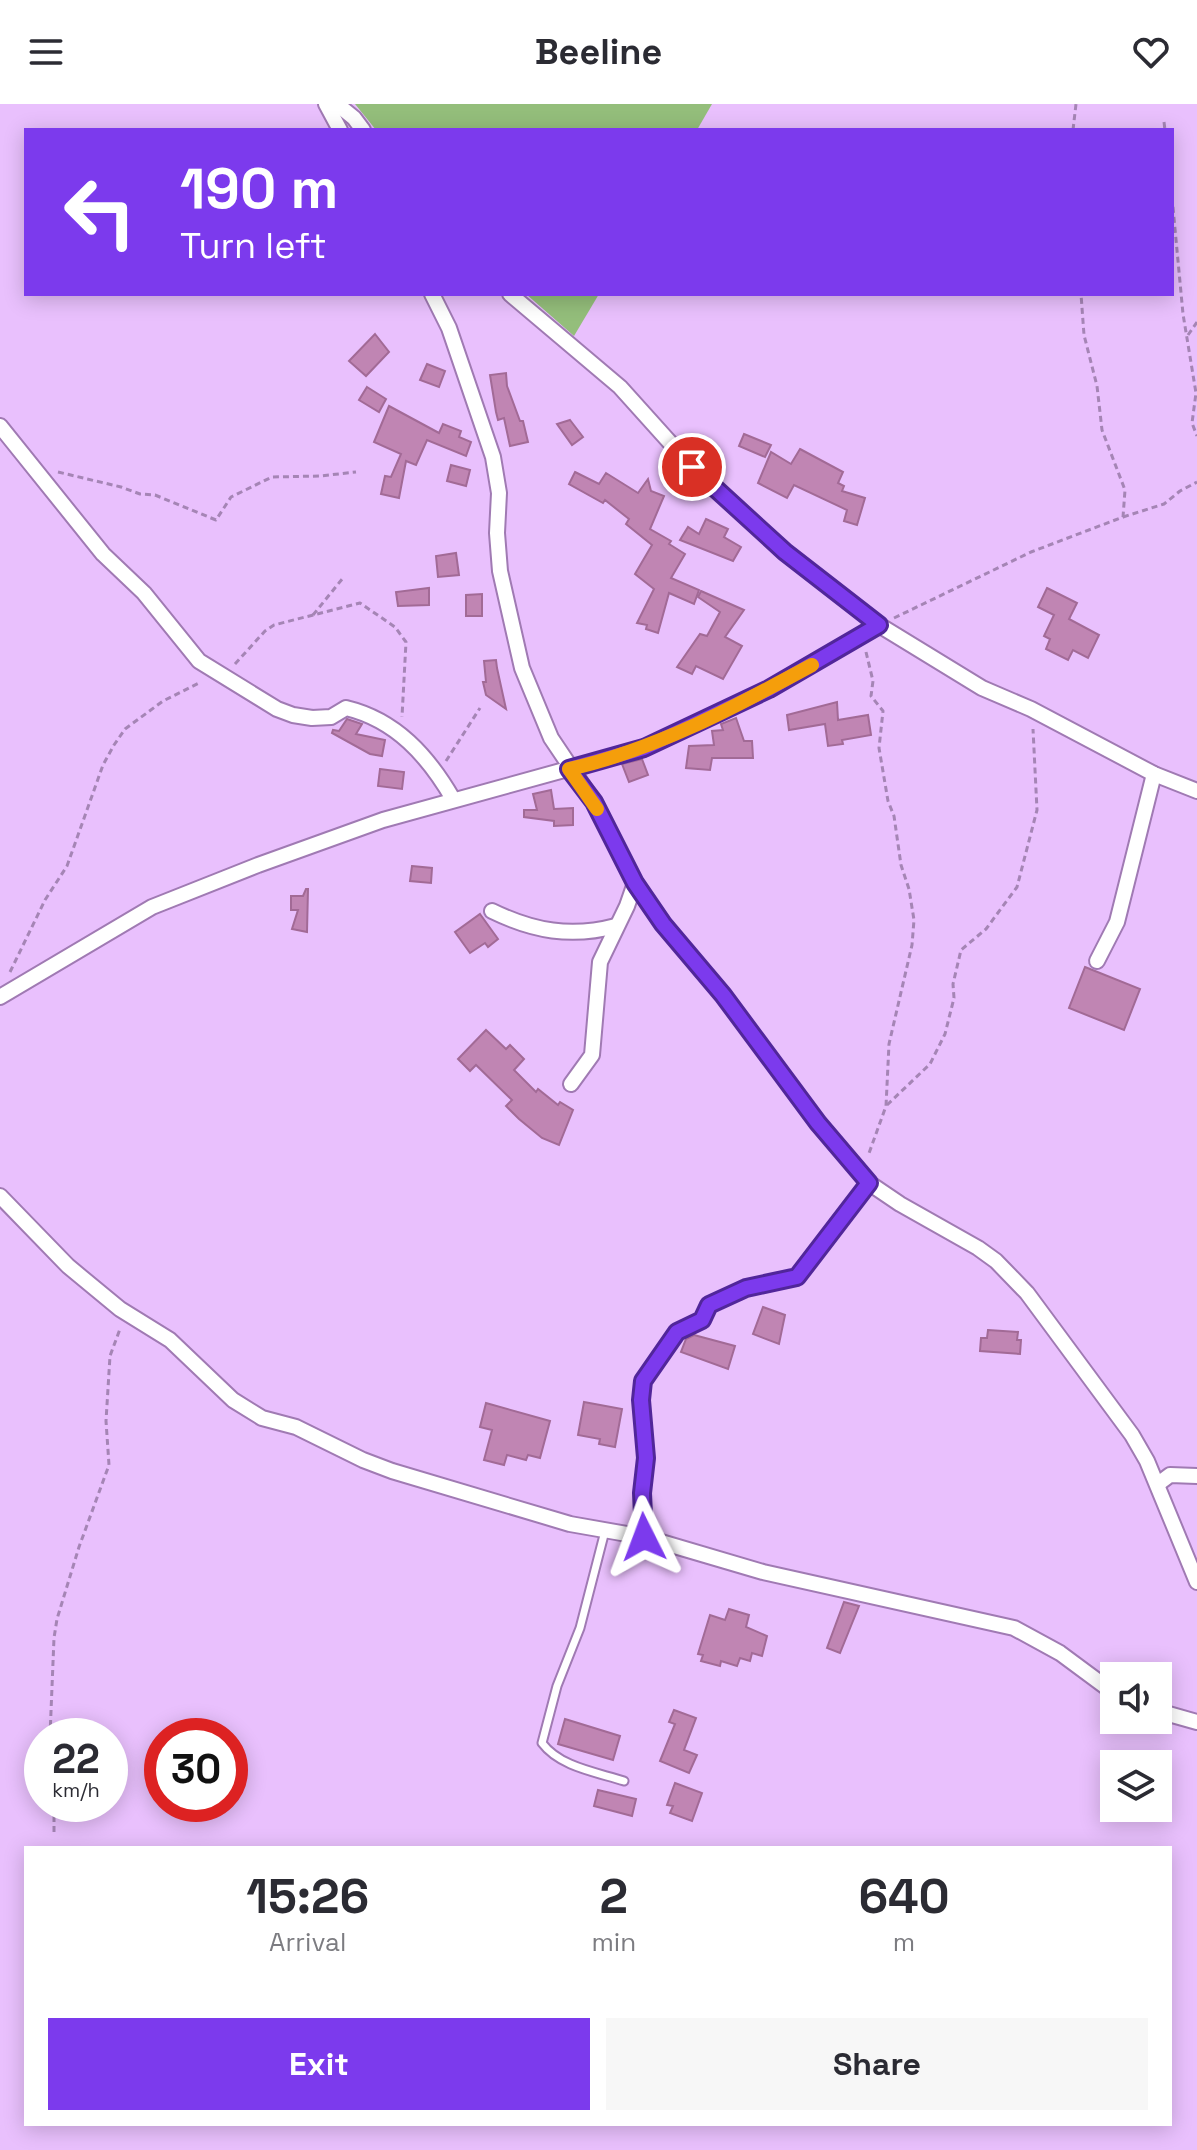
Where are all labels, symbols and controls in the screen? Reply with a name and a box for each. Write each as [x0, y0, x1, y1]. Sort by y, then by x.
text: Beeline [535, 29, 662, 75]
icon: menu [24, 30, 68, 74]
icon: heart [1129, 30, 1173, 74]
text: 190 m [180, 153, 338, 224]
icon: left [48, 160, 152, 264]
text: Turn left [180, 223, 327, 269]
pin [658, 433, 726, 501]
icon: arrive [670, 445, 714, 489]
position arrow [602, 1495, 686, 1579]
map controls [1100, 1662, 1172, 1822]
button: sound [1100, 1662, 1172, 1734]
speed limit sign: 30 [144, 1718, 248, 1822]
text: 22 [52, 1734, 100, 1785]
button: layers [1100, 1750, 1172, 1822]
text: km/h [52, 1777, 100, 1803]
text: 15:26 [246, 1866, 369, 1927]
text: 2 [600, 1866, 628, 1927]
text: 640 [858, 1866, 950, 1927]
text: Arrival [269, 1925, 346, 1959]
text: min [591, 1925, 636, 1959]
text: m [893, 1925, 915, 1959]
button: Exit [48, 2018, 590, 2110]
button: Share [606, 2018, 1148, 2110]

